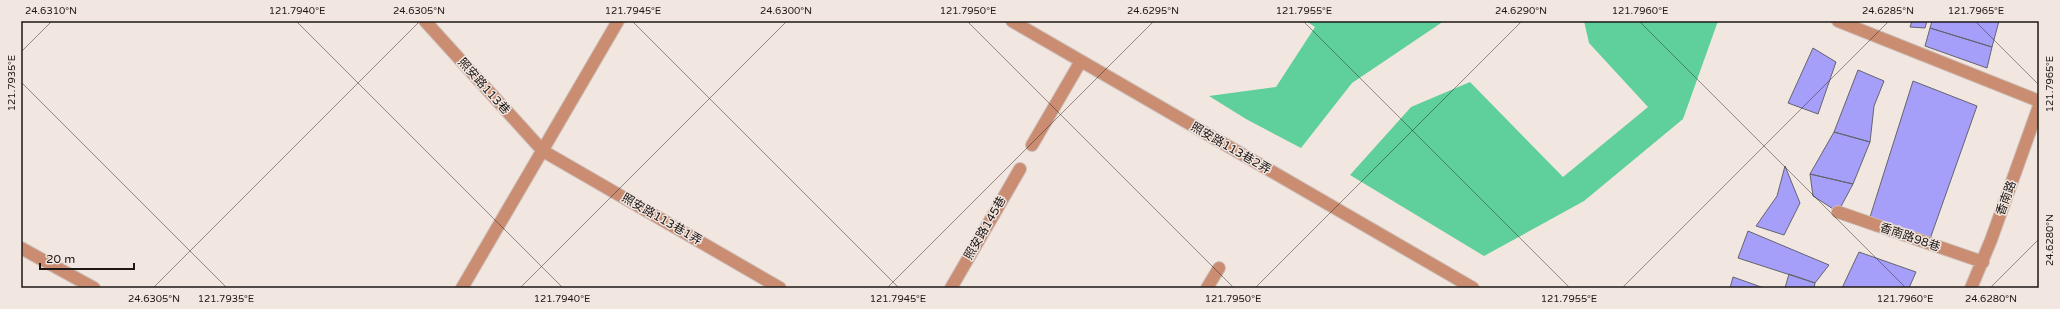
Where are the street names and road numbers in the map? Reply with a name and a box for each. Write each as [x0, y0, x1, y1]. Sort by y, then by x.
street label: 照安路113巷 [455, 55, 513, 117]
street label: 照安路113巷2弄 [1188, 119, 1274, 177]
street label: 香南路 [1993, 179, 2019, 217]
street label: 照安路113巷1弄 [619, 190, 705, 248]
street label: 照安路145巷 [961, 194, 1009, 262]
street label: 香南路98巷 [1878, 220, 1942, 254]

